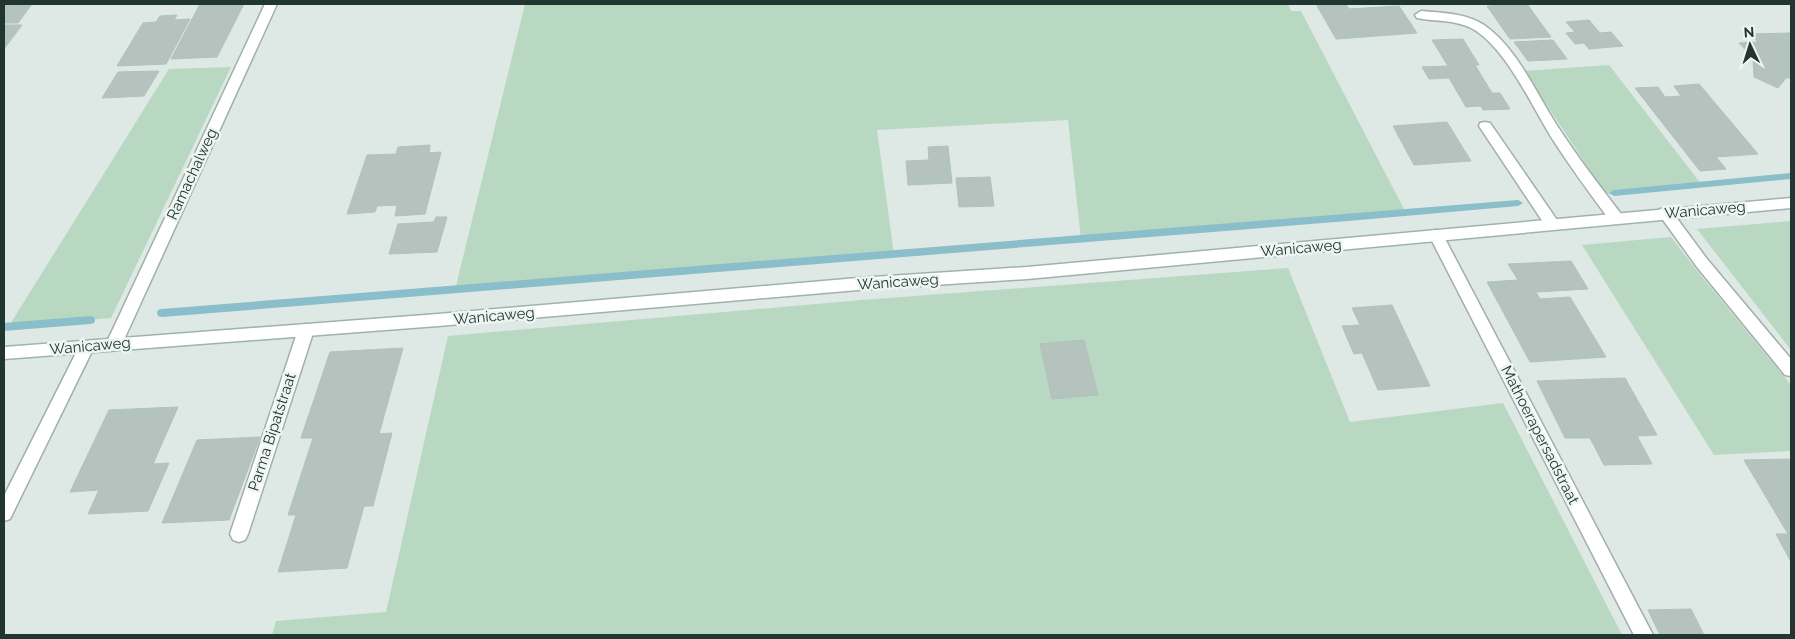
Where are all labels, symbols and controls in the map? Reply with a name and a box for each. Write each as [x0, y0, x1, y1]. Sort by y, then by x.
north arrow [1725, 20, 1775, 70]
text: N [1743, 24, 1755, 40]
street label: Ramachalweg [163, 125, 221, 223]
street label: Wanicaweg [1664, 197, 1746, 223]
street label: Wanicaweg [1260, 235, 1342, 261]
street label: Wanicaweg [857, 270, 939, 294]
street label: Wanicaweg [453, 303, 535, 329]
street label: Wanicaweg [49, 333, 131, 359]
street label: Mathoerapersadstraat [1497, 363, 1583, 507]
street label: Parma Bipatstraat [244, 371, 300, 493]

